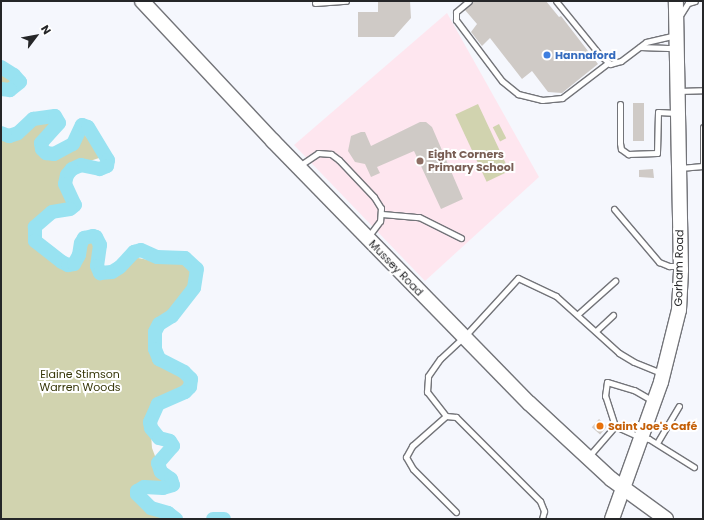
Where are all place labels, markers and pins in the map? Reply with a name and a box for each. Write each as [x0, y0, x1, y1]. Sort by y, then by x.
place label: Hannaford [555, 48, 616, 62]
marker: Hannaford [542, 50, 552, 60]
place label: Eight Corners Primary School [428, 148, 514, 174]
marker: Eight Corners Primary School [415, 156, 425, 166]
place label: Saint Joe's Café [608, 419, 697, 433]
marker: Saint Joe's Café [595, 421, 605, 431]

